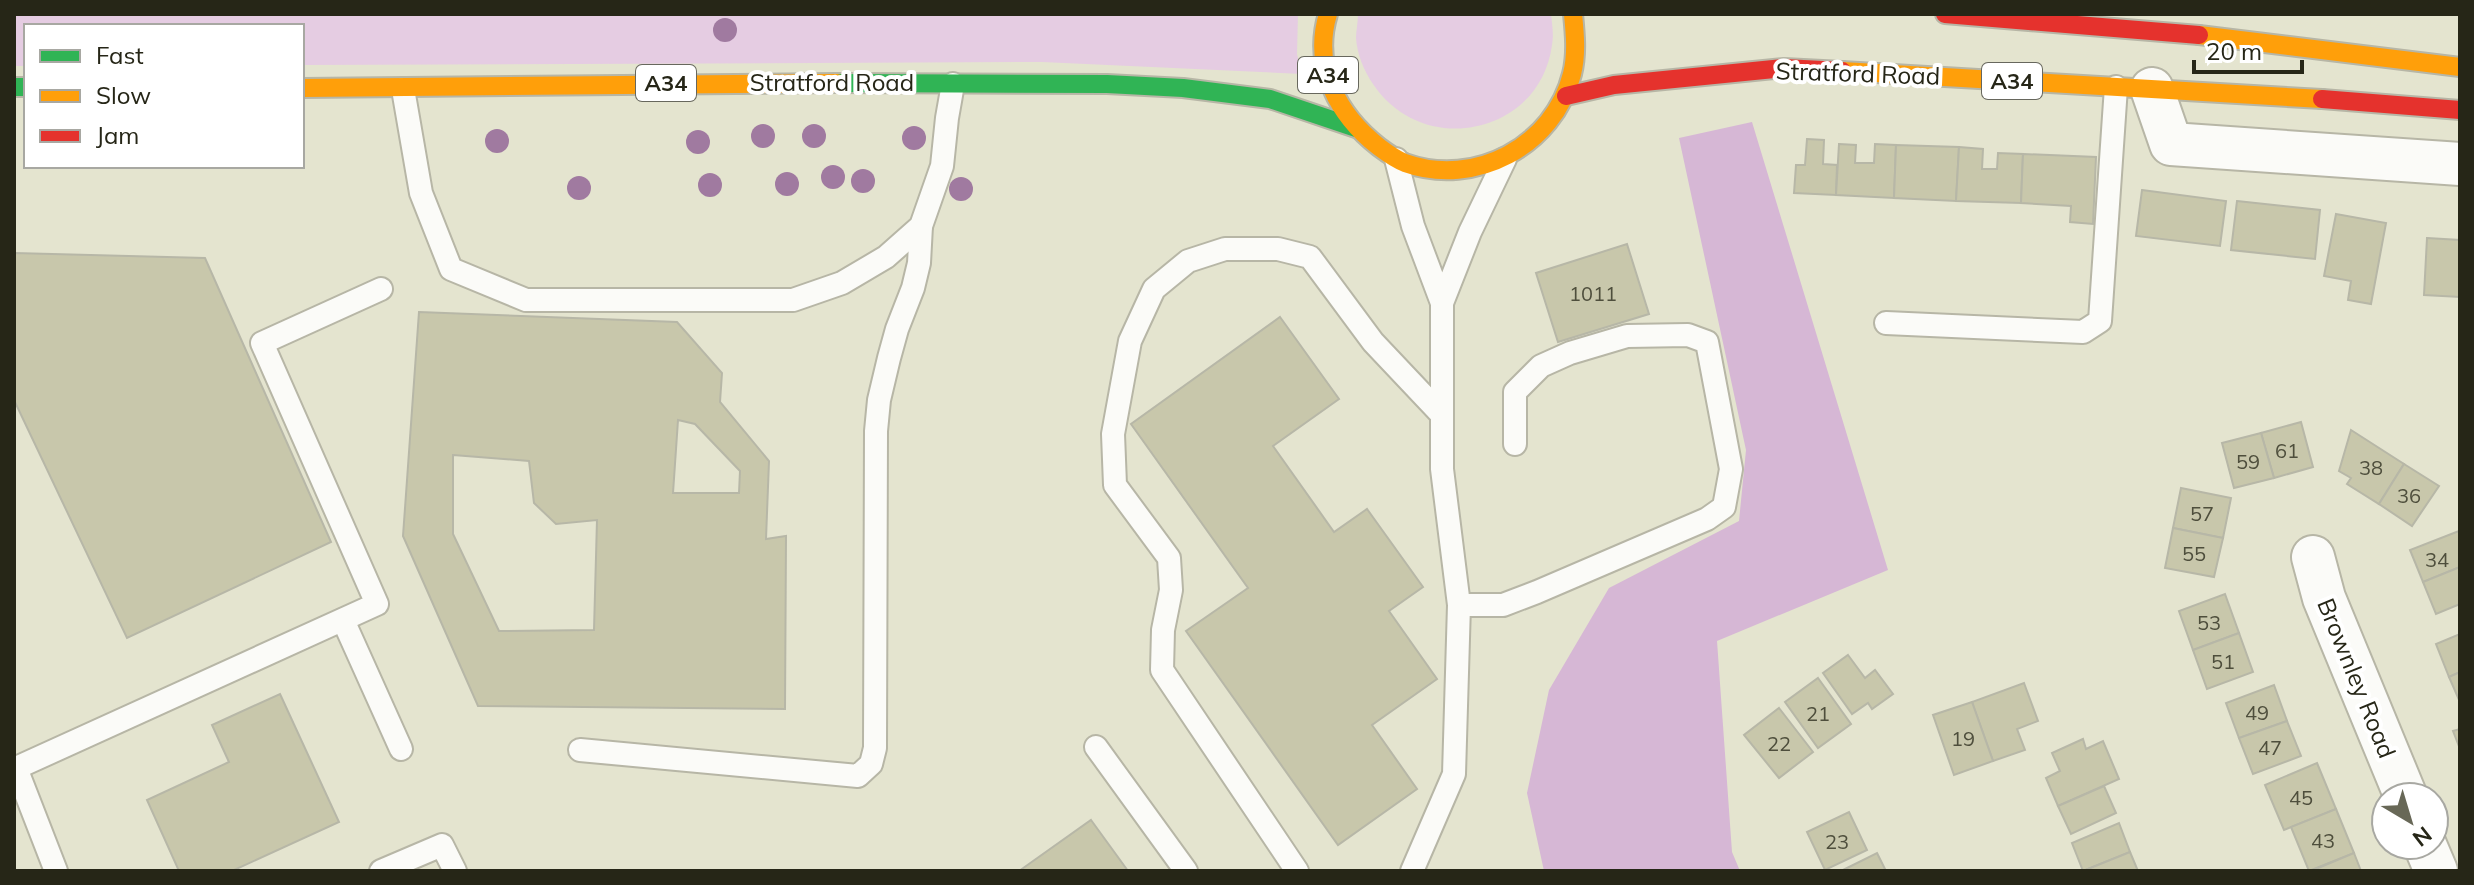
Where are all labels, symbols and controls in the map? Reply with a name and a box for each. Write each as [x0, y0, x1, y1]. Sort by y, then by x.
legend [24, 24, 304, 168]
scale bar [2194, 24, 2302, 74]
text: 20 m [2206, 36, 2262, 66]
text: Fast [96, 40, 144, 70]
street label: Stratford Road [1775, 55, 1941, 91]
road number: A34 [1298, 57, 1358, 93]
road number: A34 [1982, 63, 2042, 99]
road number: A34 [636, 65, 696, 101]
street label: Stratford Road [750, 67, 914, 97]
text: Slow [96, 80, 151, 110]
text: Jam [96, 120, 139, 150]
house number: 1011 [1569, 281, 1617, 306]
house number: 61 [2275, 438, 2299, 463]
house number: 59 [2236, 449, 2260, 474]
house number: 38 [2359, 455, 2383, 480]
house number: 36 [2397, 483, 2421, 508]
house number: 57 [2190, 501, 2214, 526]
house number: 55 [2182, 541, 2206, 566]
house number: 34 [2425, 547, 2449, 572]
street label: Brownley Road [2311, 594, 2403, 762]
house number: 53 [2197, 610, 2221, 635]
house number: 51 [2211, 649, 2235, 674]
house number: 49 [2245, 700, 2269, 725]
house number: 21 [1806, 701, 1830, 726]
house number: 19 [1951, 726, 1975, 751]
house number: 22 [1767, 731, 1791, 756]
house number: 47 [2258, 735, 2282, 760]
north arrow [2370, 781, 2450, 861]
house number: 45 [2289, 785, 2313, 810]
text: N [2407, 821, 2437, 853]
house number: 43 [2311, 828, 2335, 853]
house number: 23 [1825, 829, 1849, 854]

